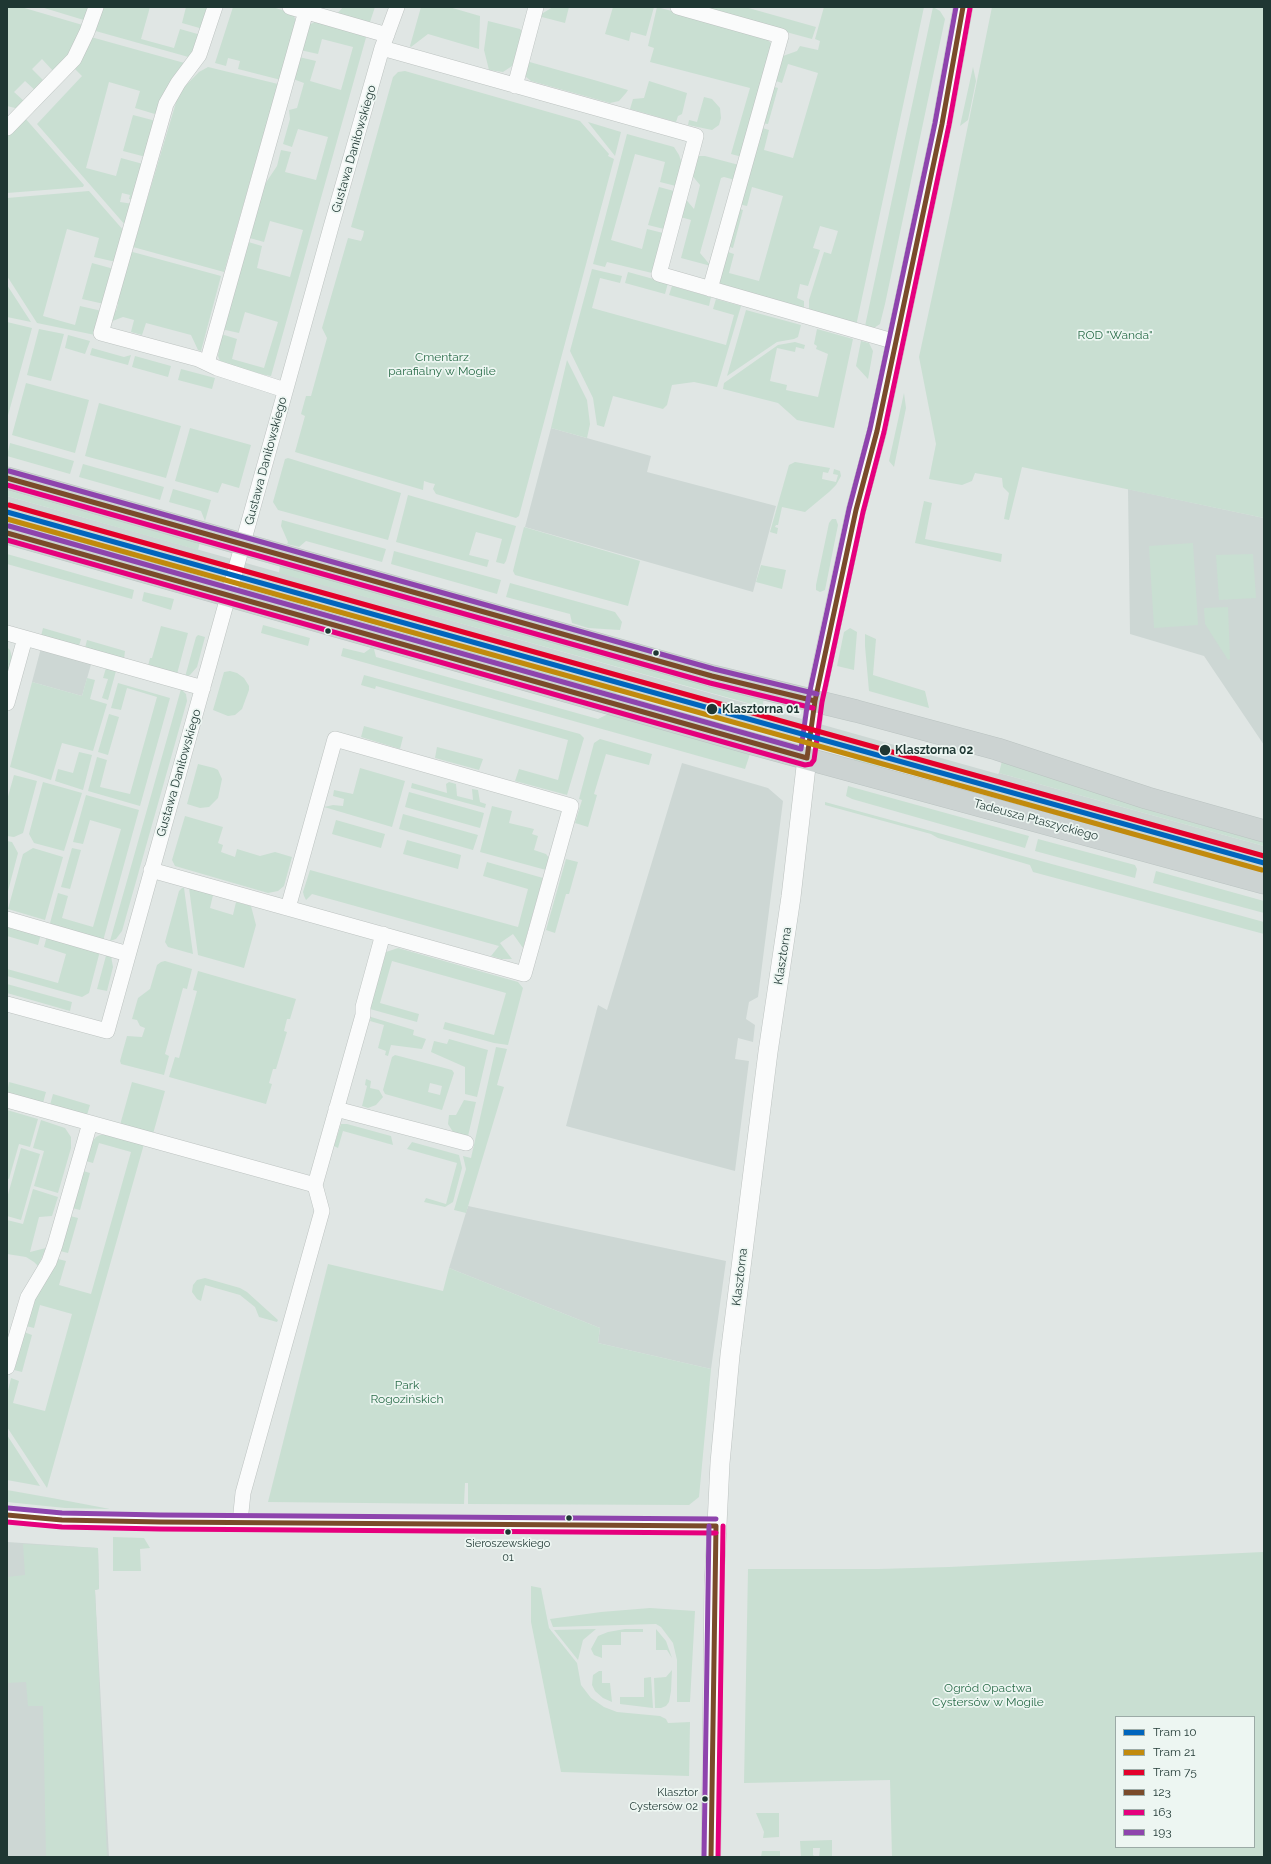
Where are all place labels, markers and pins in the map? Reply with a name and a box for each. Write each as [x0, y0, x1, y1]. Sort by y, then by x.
unlabelled marker [323, 626, 333, 636]
unlabelled marker [651, 648, 661, 658]
marker: Klasztorna 01 [705, 702, 719, 716]
place label: Klasztorna 01 [722, 702, 799, 716]
marker: Klasztorna 02 [878, 743, 892, 757]
place label: Klasztorna 02 [895, 743, 973, 757]
unlabelled marker [564, 1513, 574, 1523]
marker: Sieroszewskiego 01 [503, 1527, 513, 1537]
place label: Sieroszewskiego 01 [466, 1537, 550, 1563]
place label: Klasztor Cystersów 02 [630, 1786, 698, 1812]
marker: Klasztor Cystersów 02 [700, 1794, 710, 1804]

